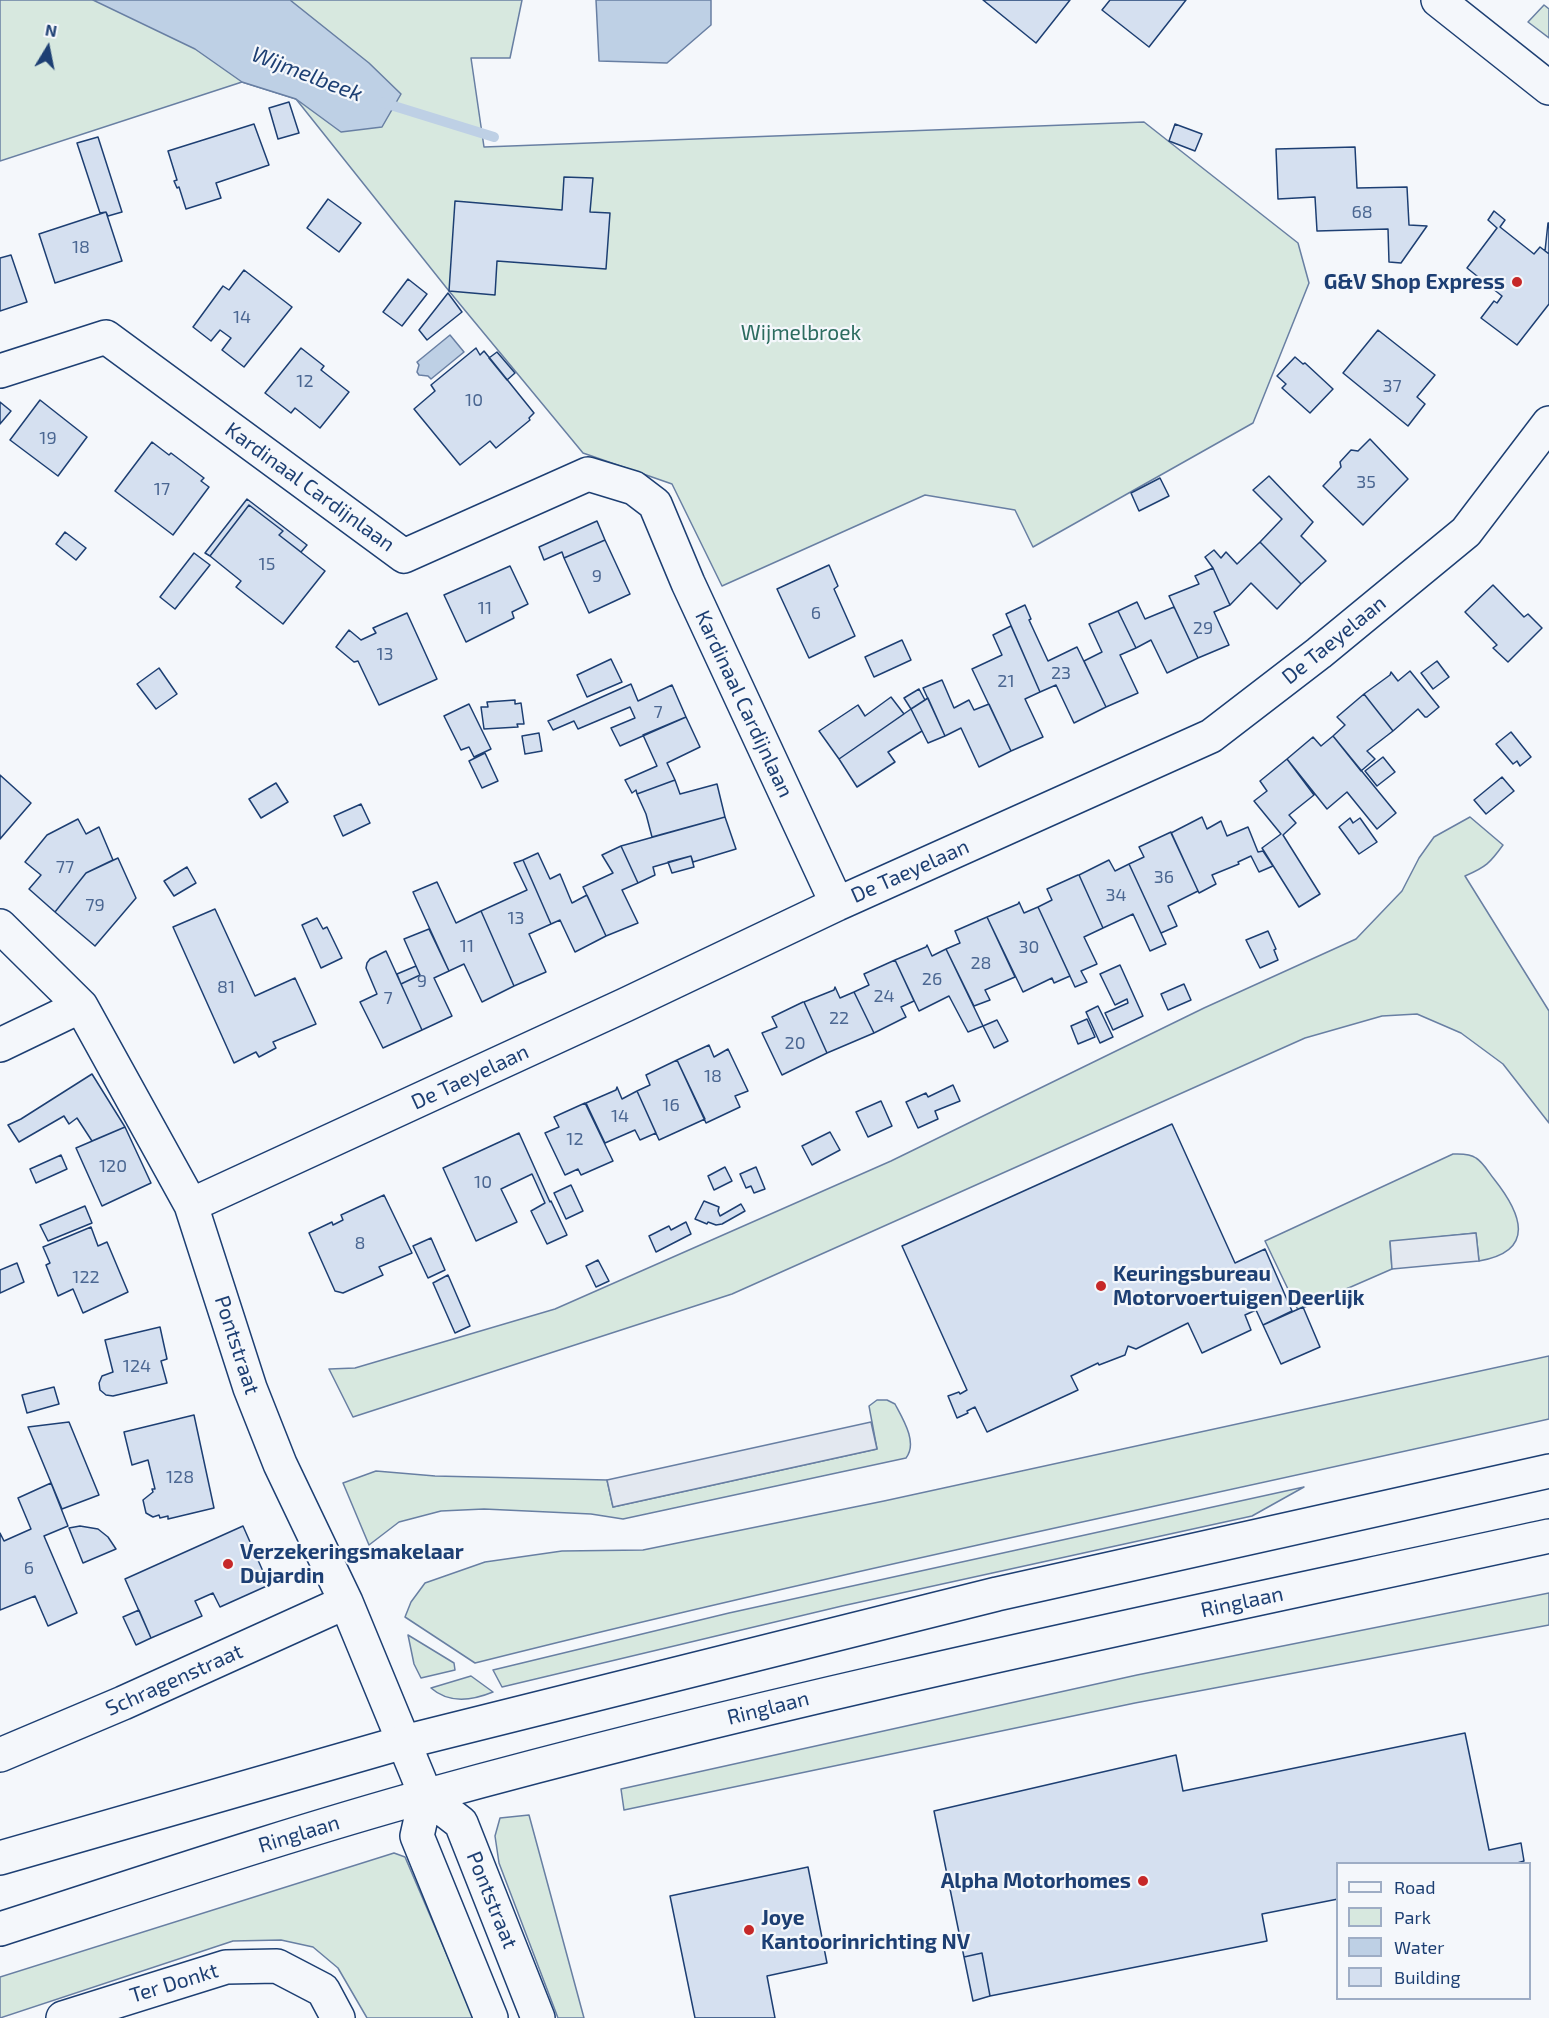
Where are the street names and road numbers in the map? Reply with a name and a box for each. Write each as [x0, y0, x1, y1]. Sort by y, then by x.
street label: Kardinaal Cardijnlaan [220, 417, 400, 557]
street label: De Taeyelaan [1277, 590, 1391, 690]
street label: Kardinaal Cardijnlaan [690, 606, 798, 802]
street label: De Taeyelaan [847, 834, 973, 908]
street label: De Taeyelaan [407, 1039, 533, 1115]
street label: Pontstraat [209, 1292, 265, 1398]
street label: Ringlaan [1198, 1581, 1286, 1623]
street label: Schragenstraat [102, 1639, 246, 1721]
street label: Ringlaan [724, 1686, 812, 1730]
street label: Ringlaan [255, 1810, 343, 1858]
street label: Pontstraat [461, 1848, 523, 1952]
street label: Ter Donkt [127, 1958, 221, 2008]

